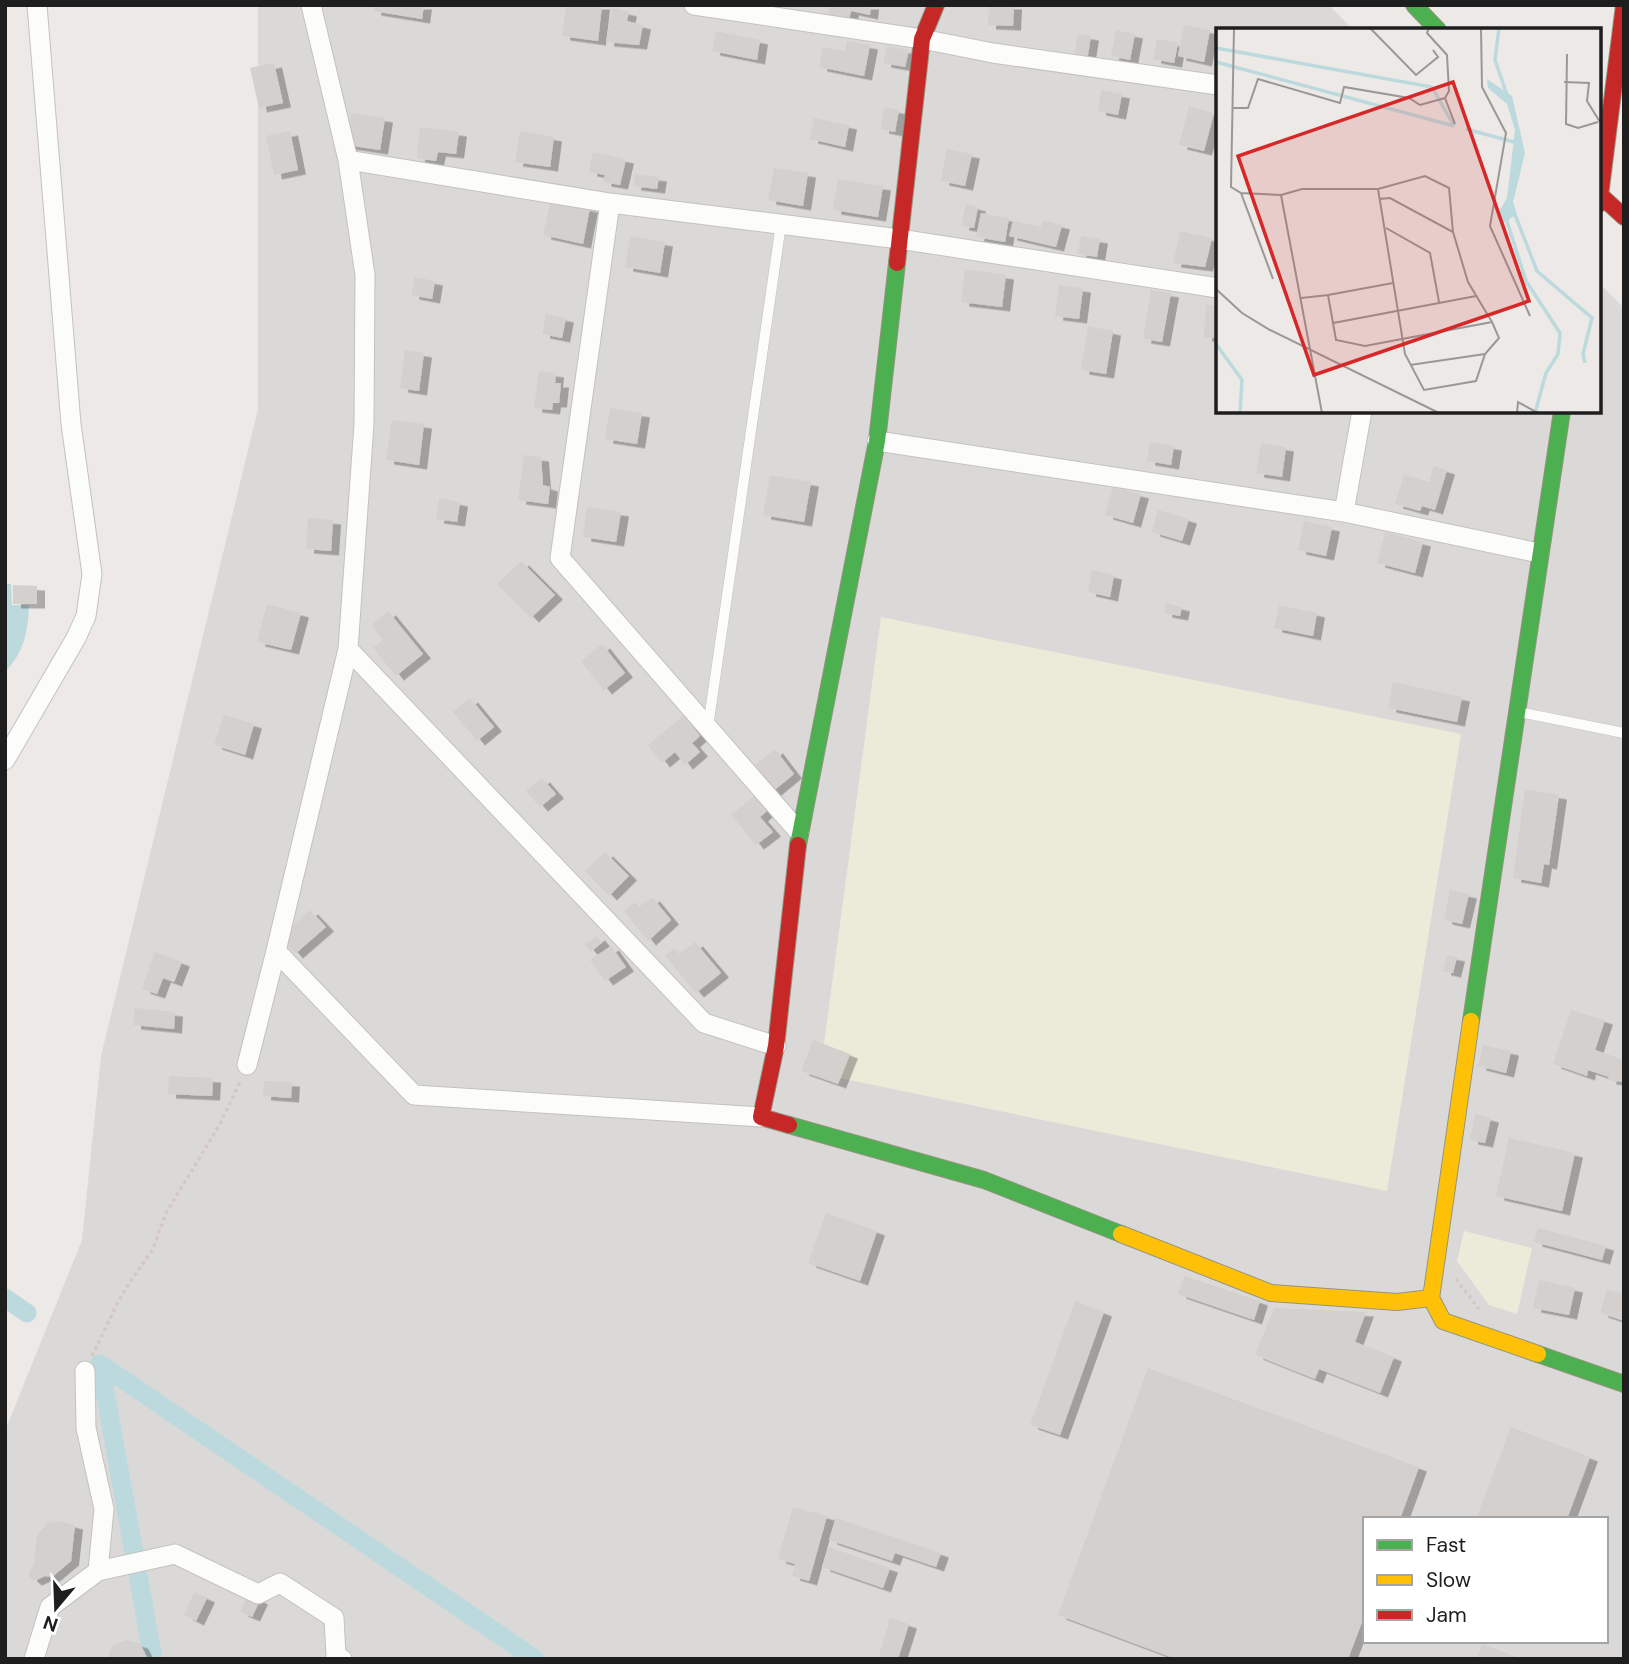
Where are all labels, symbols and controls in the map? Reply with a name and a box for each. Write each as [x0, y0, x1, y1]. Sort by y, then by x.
inset map [1216, 28, 1601, 413]
legend [1363, 1517, 1608, 1643]
text: Fast [1426, 1531, 1466, 1559]
text: Slow [1426, 1566, 1471, 1594]
north arrow [21, 1573, 91, 1643]
text: Jam [1426, 1601, 1467, 1629]
text: N [40, 1610, 61, 1638]

